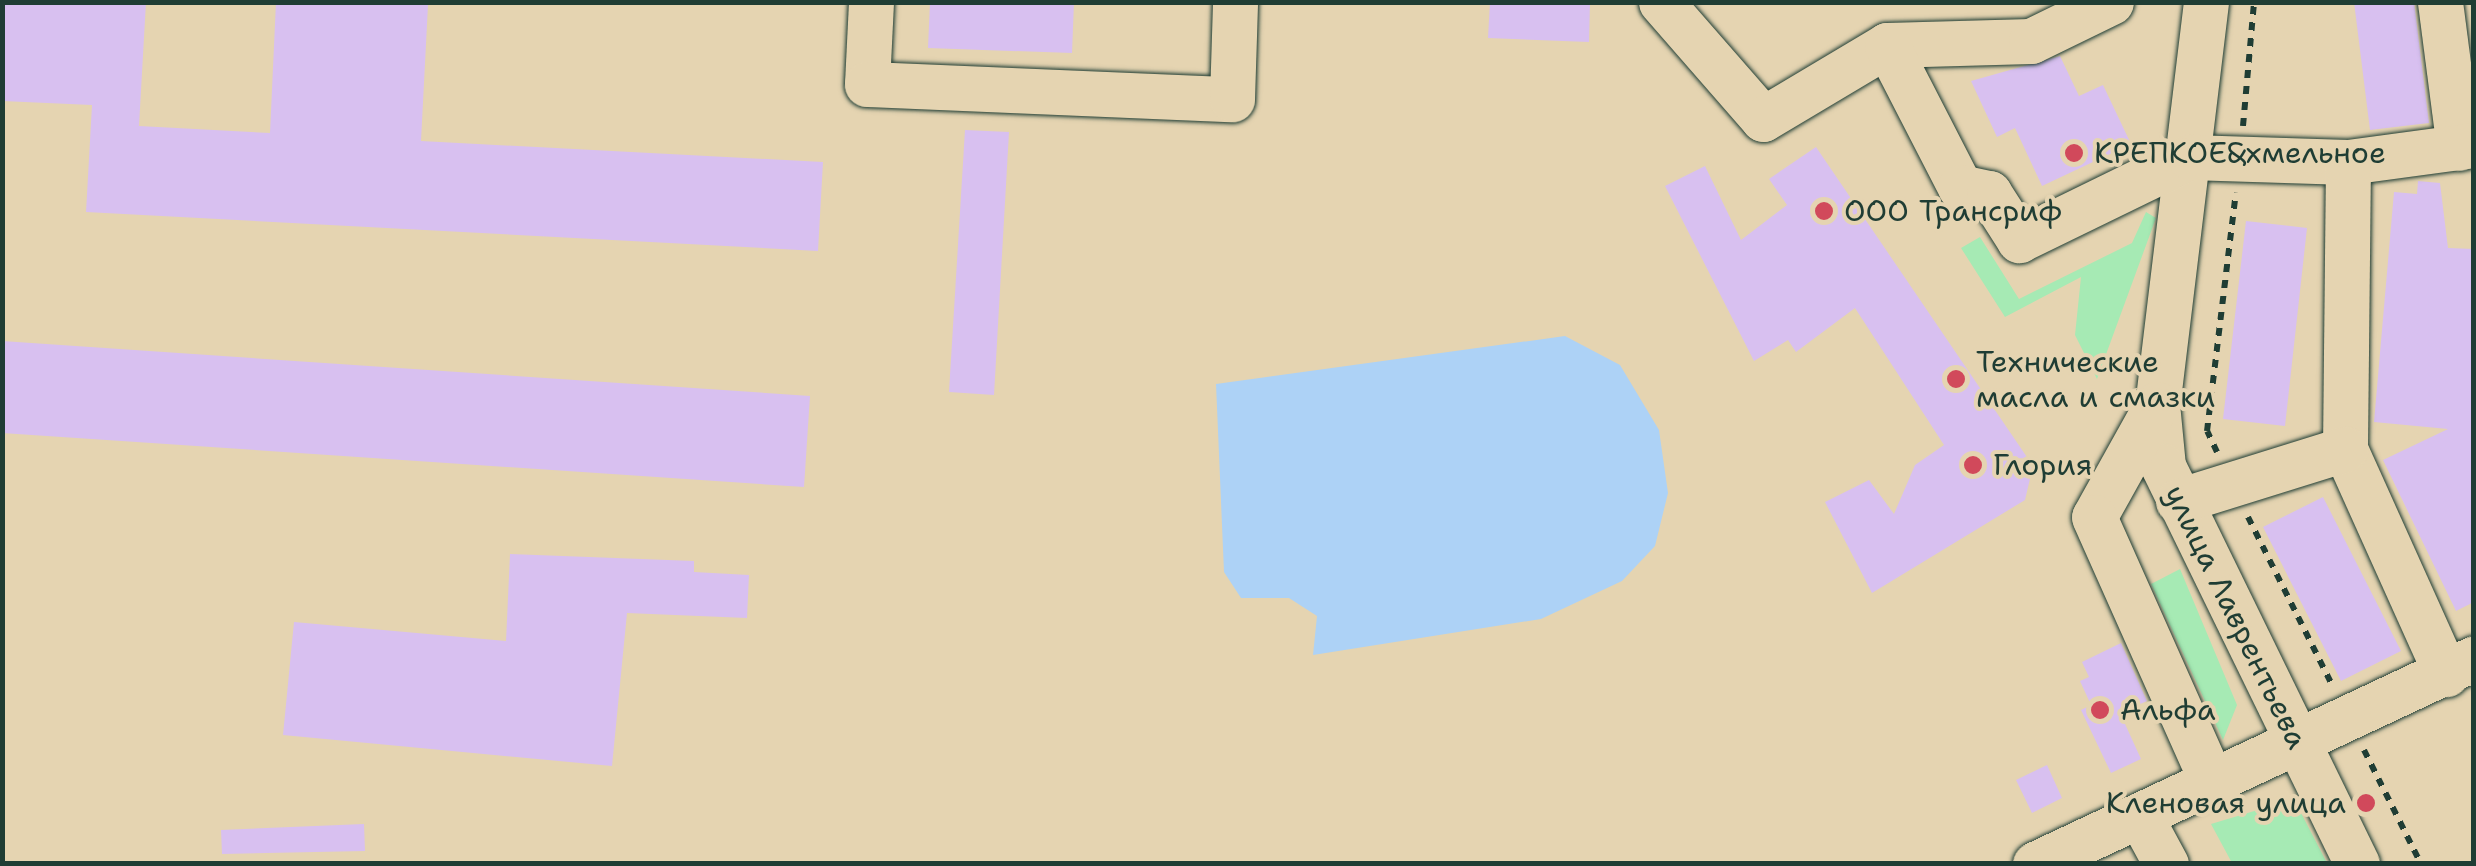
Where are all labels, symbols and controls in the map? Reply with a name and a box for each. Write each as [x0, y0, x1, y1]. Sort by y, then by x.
place label: КРЕПКОЕ&хмельное [2094, 135, 2386, 171]
marker: КРЕПКОЕ&хмельное [2063, 142, 2085, 164]
place label: ООО Трансриф [1844, 193, 2062, 229]
marker: ООО Трансриф [1813, 200, 1835, 222]
place label: Технические масла и смазки [1976, 344, 2215, 414]
marker: Технические масла и смазки [1945, 368, 1967, 390]
place label: Глория [1993, 447, 2092, 483]
marker: Глория [1962, 454, 1984, 476]
street label: улица Лаврентьева [2157, 479, 2315, 755]
place label: Альфа [2120, 692, 2216, 728]
marker: Альфа [2089, 699, 2111, 721]
place label: Кленовая улица [2106, 785, 2346, 821]
marker: Кленовая улица [2355, 792, 2377, 814]

